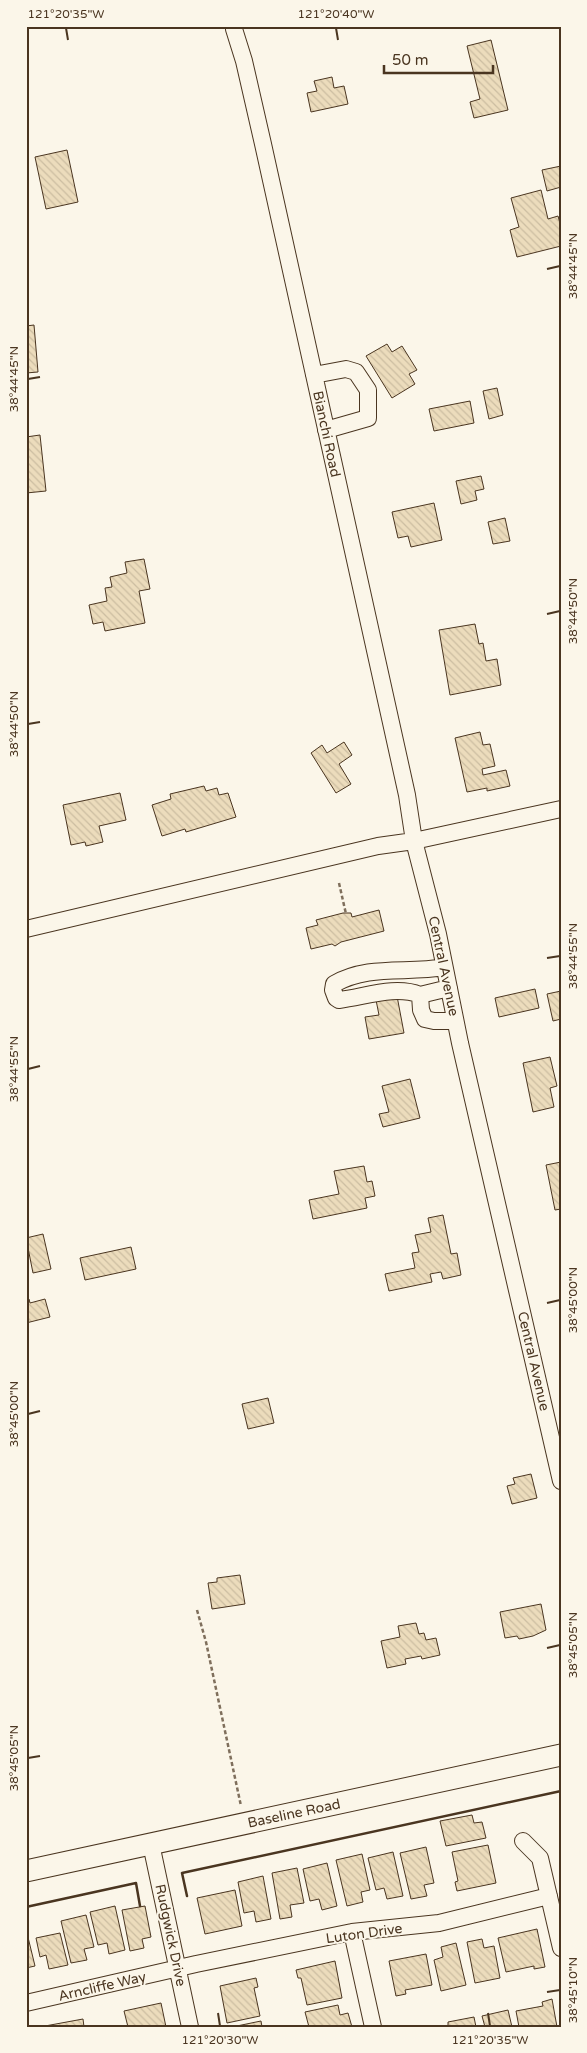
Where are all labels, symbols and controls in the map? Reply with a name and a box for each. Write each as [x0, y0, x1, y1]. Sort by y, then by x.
text: 121°20'35"W [27, 7, 105, 21]
text: 121°20'40"W [297, 7, 375, 21]
scale bar [384, 42, 493, 74]
text: 50 m [392, 51, 429, 69]
text: 38°44'45"N [566, 233, 580, 299]
text: 38°44'45"N [7, 346, 21, 412]
street label: Bianchi Road [309, 389, 344, 479]
text: 38°44'50"N [566, 578, 580, 644]
text: 38°44'50"N [7, 691, 21, 757]
street label: Central Avenue [425, 915, 462, 1018]
text: 38°44'55"N [566, 923, 580, 989]
text: 38°44'55"N [7, 1036, 21, 1102]
text: 38°45'00"N [566, 1267, 580, 1333]
street label: Central Avenue [514, 1310, 553, 1413]
text: 38°45'00"N [7, 1381, 21, 1447]
text: 38°45'05"N [566, 1612, 580, 1678]
text: 38°45'05"N [7, 1725, 21, 1791]
street label: Baseline Road [246, 1795, 342, 1832]
street label: Rudgwick Drive [151, 1882, 190, 1988]
street label: Luton Drive [325, 1920, 403, 1947]
text: 38°45'10"N [566, 1957, 580, 2023]
street label: Arncliffe Way [57, 1968, 148, 2005]
text: 121°20'30"W [181, 2033, 259, 2047]
text: 121°20'35"W [451, 2033, 529, 2047]

